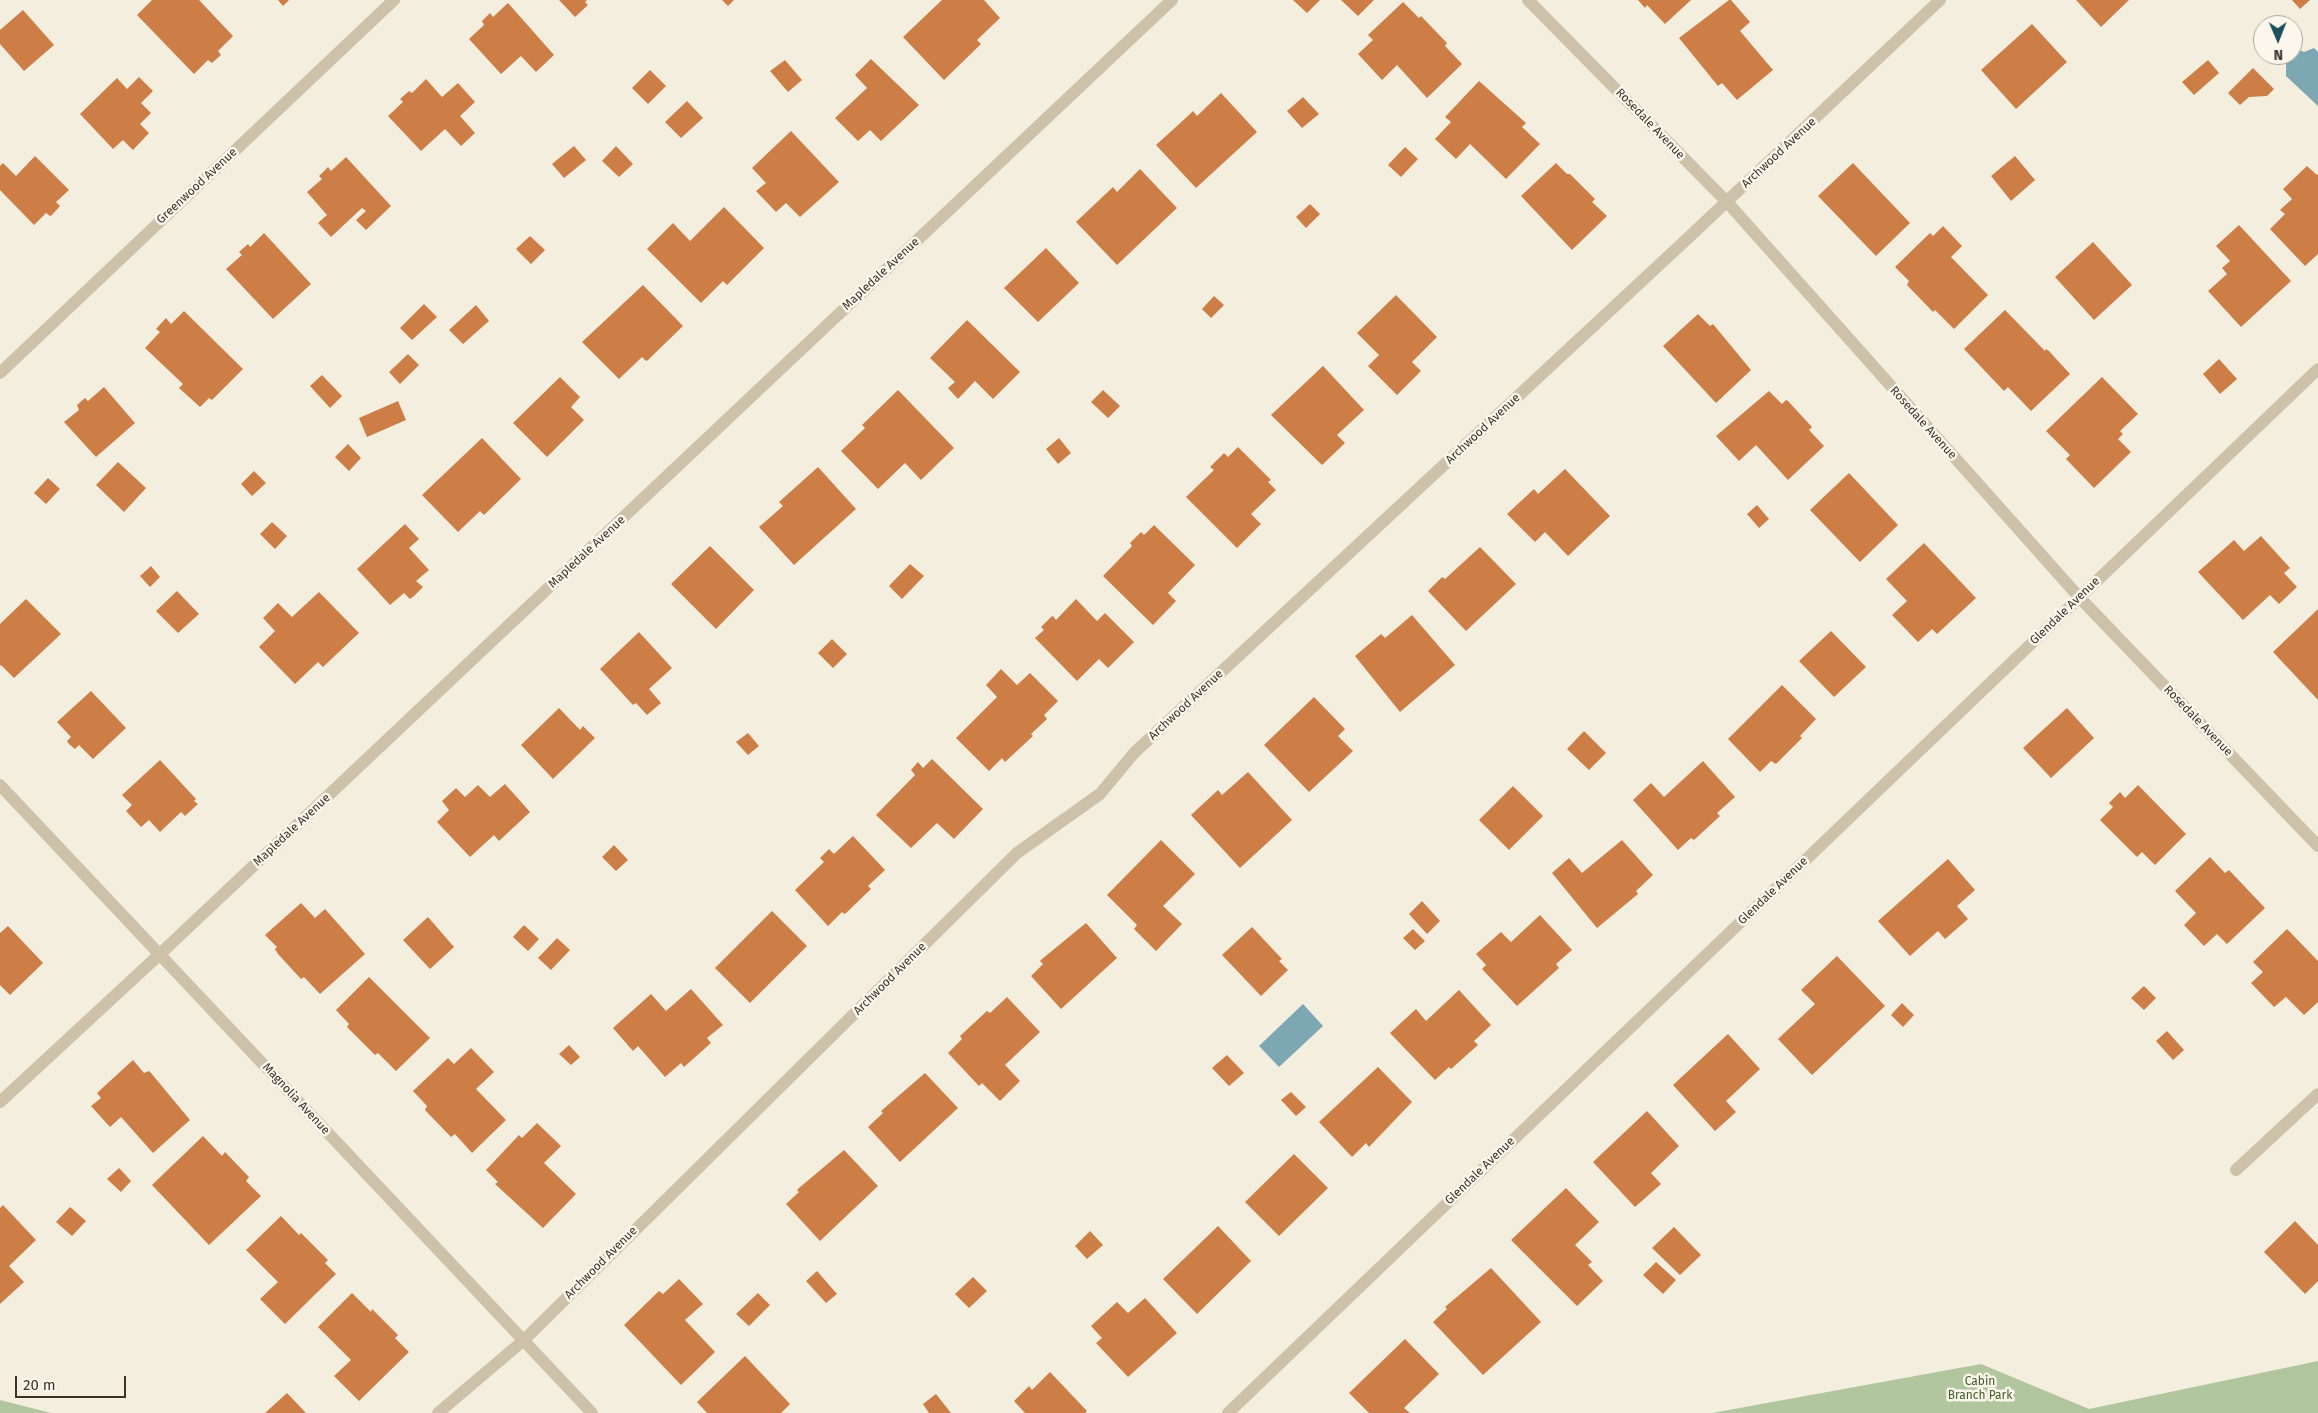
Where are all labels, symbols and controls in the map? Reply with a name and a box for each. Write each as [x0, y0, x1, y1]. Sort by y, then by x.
north arrow [2253, 15, 2303, 65]
text: N [2273, 46, 2283, 63]
street label: Rosedale Avenue [1613, 86, 1687, 162]
street label: Archwood Avenue [1739, 115, 1819, 191]
street label: Greenwood Avenue [154, 145, 240, 227]
street label: Mapledale Avenue [840, 235, 922, 313]
street label: Rosedale Avenue [1887, 384, 1959, 462]
street label: Archwood Avenue [1443, 391, 1523, 467]
street label: Mapledale Avenue [546, 513, 628, 591]
street label: Glendale Avenue [2027, 574, 2103, 648]
street label: Archwood Avenue [1146, 667, 1226, 743]
street label: Rosedale Avenue [2161, 683, 2235, 759]
street label: Mapledale Avenue [251, 791, 333, 869]
street label: Glendale Avenue [1735, 854, 1811, 928]
street label: Archwood Avenue [851, 940, 929, 1018]
street label: Magnolia Avenue [259, 1060, 333, 1138]
street label: Glendale Avenue [1442, 1134, 1518, 1208]
street label: Archwood Avenue [562, 1224, 640, 1302]
scale bar [18, 1366, 129, 1398]
park label: Cabin Branch Park [1948, 1375, 2012, 1403]
text: 20 m [23, 1376, 56, 1394]

